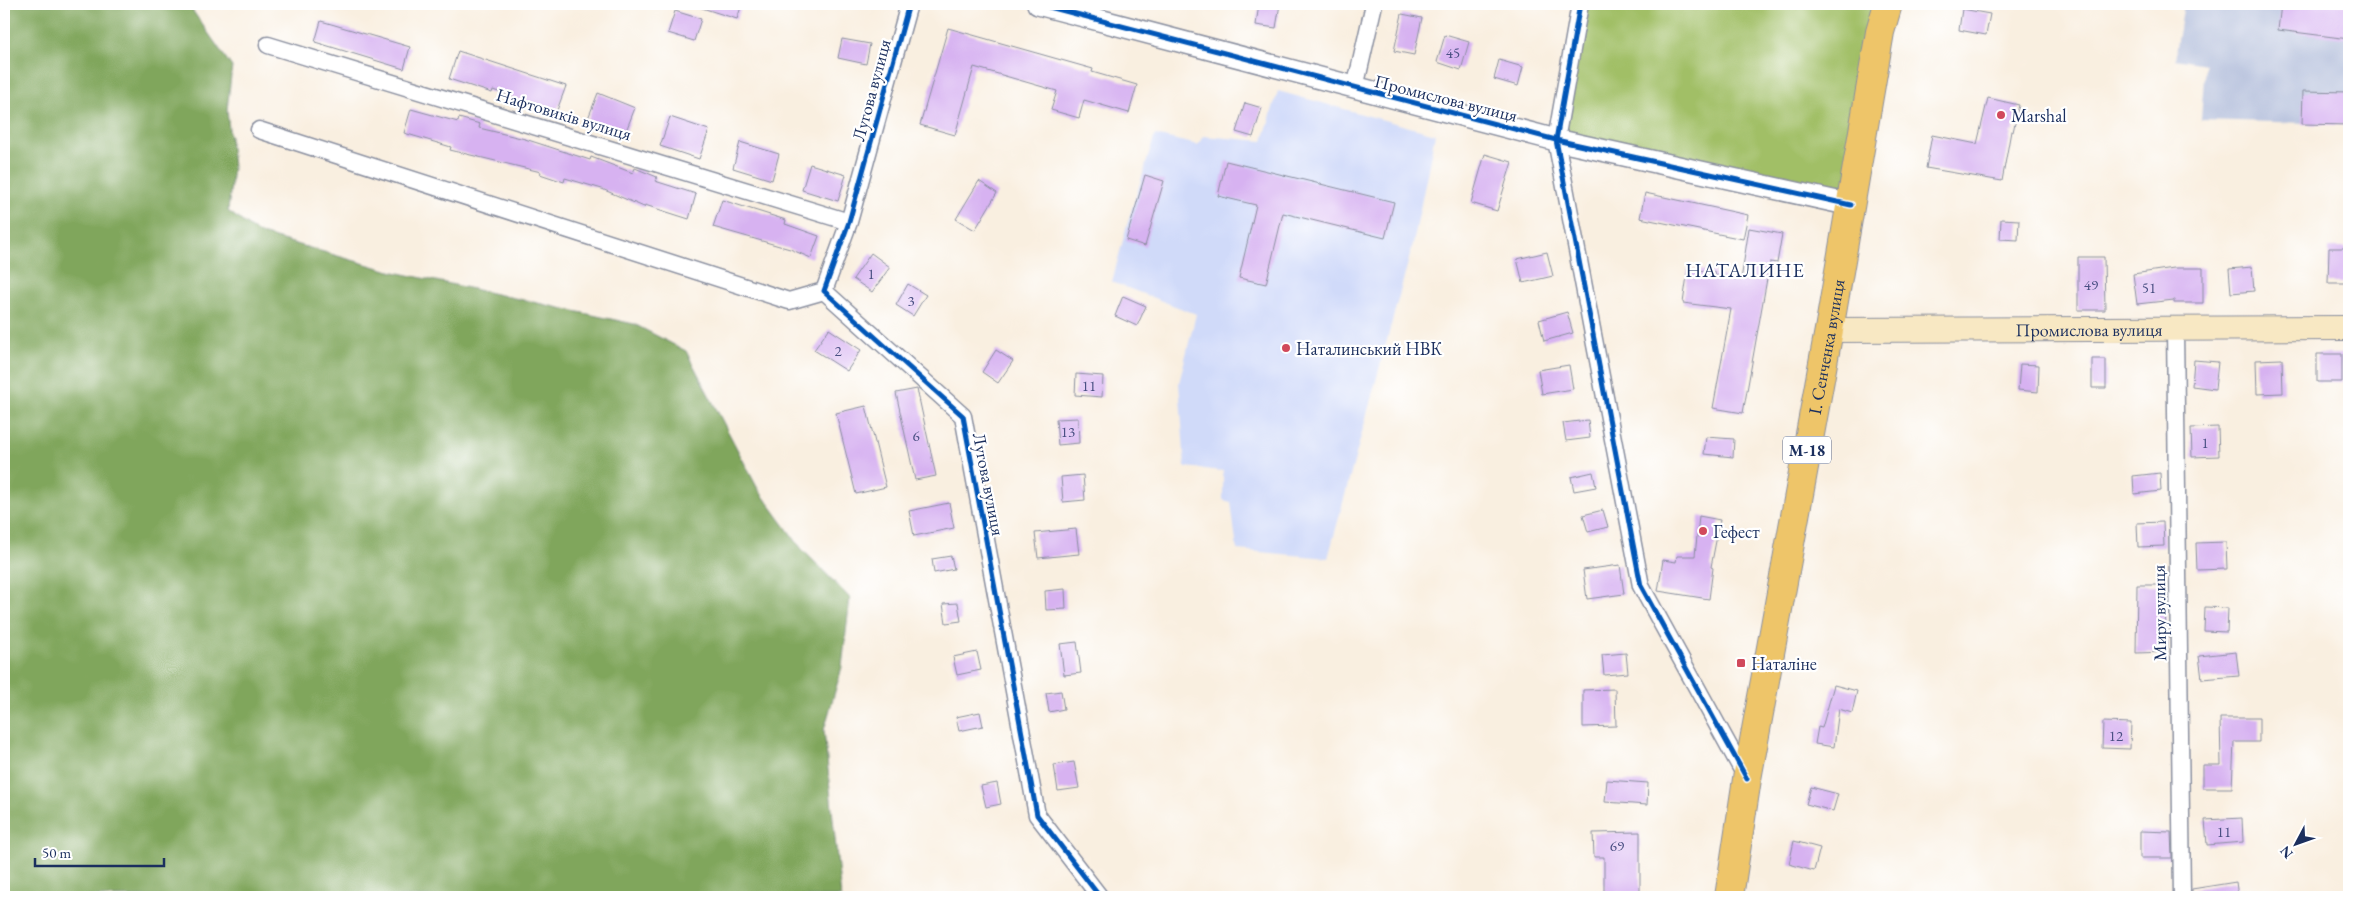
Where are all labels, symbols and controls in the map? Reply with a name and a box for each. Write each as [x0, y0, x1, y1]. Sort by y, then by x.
street label: Лугова вулиця [846, 36, 896, 144]
house number: 45 [1446, 43, 1460, 62]
street label: Промислова вулиця [1372, 69, 1520, 127]
street label: Нафтовиків вулиця [494, 83, 634, 145]
place label: Marshal [2011, 104, 2067, 127]
marker: Marshal [1995, 109, 2007, 121]
district label: НАТАЛИНЕ [1685, 257, 1805, 283]
house number: 1 [867, 264, 875, 283]
house number: 49 [2084, 275, 2098, 294]
street label: І. Сенченка вулиця [1802, 277, 1849, 416]
house number: 51 [2142, 278, 2156, 297]
house number: 3 [907, 291, 915, 310]
street label: Промислова вулиця [2015, 317, 2163, 341]
place label: Наталинський НВК [1296, 337, 1442, 360]
house number: 2 [834, 341, 842, 360]
marker: Наталинський НВК [1280, 342, 1292, 354]
house number: 11 [1082, 376, 1096, 395]
house number: 13 [1061, 422, 1075, 441]
house number: 6 [912, 426, 920, 445]
street label: Лугова вулиця [968, 430, 1010, 538]
house number: 1 [2201, 433, 2209, 452]
road number: М-18 [1783, 436, 1831, 464]
place label: Гефест [1713, 520, 1760, 543]
marker: Гефест [1697, 525, 1709, 537]
street label: Миру вулиця [2147, 565, 2171, 661]
place label: Наталіне [1751, 652, 1817, 675]
marker: Наталіне [1735, 657, 1747, 669]
house number: 12 [2109, 726, 2124, 745]
north arrow [2270, 818, 2320, 868]
house number: 11 [2217, 822, 2231, 841]
scale bar [35, 836, 164, 868]
house number: 69 [1610, 836, 1624, 855]
text: N [2275, 842, 2297, 863]
text: 50 m [42, 843, 71, 862]

